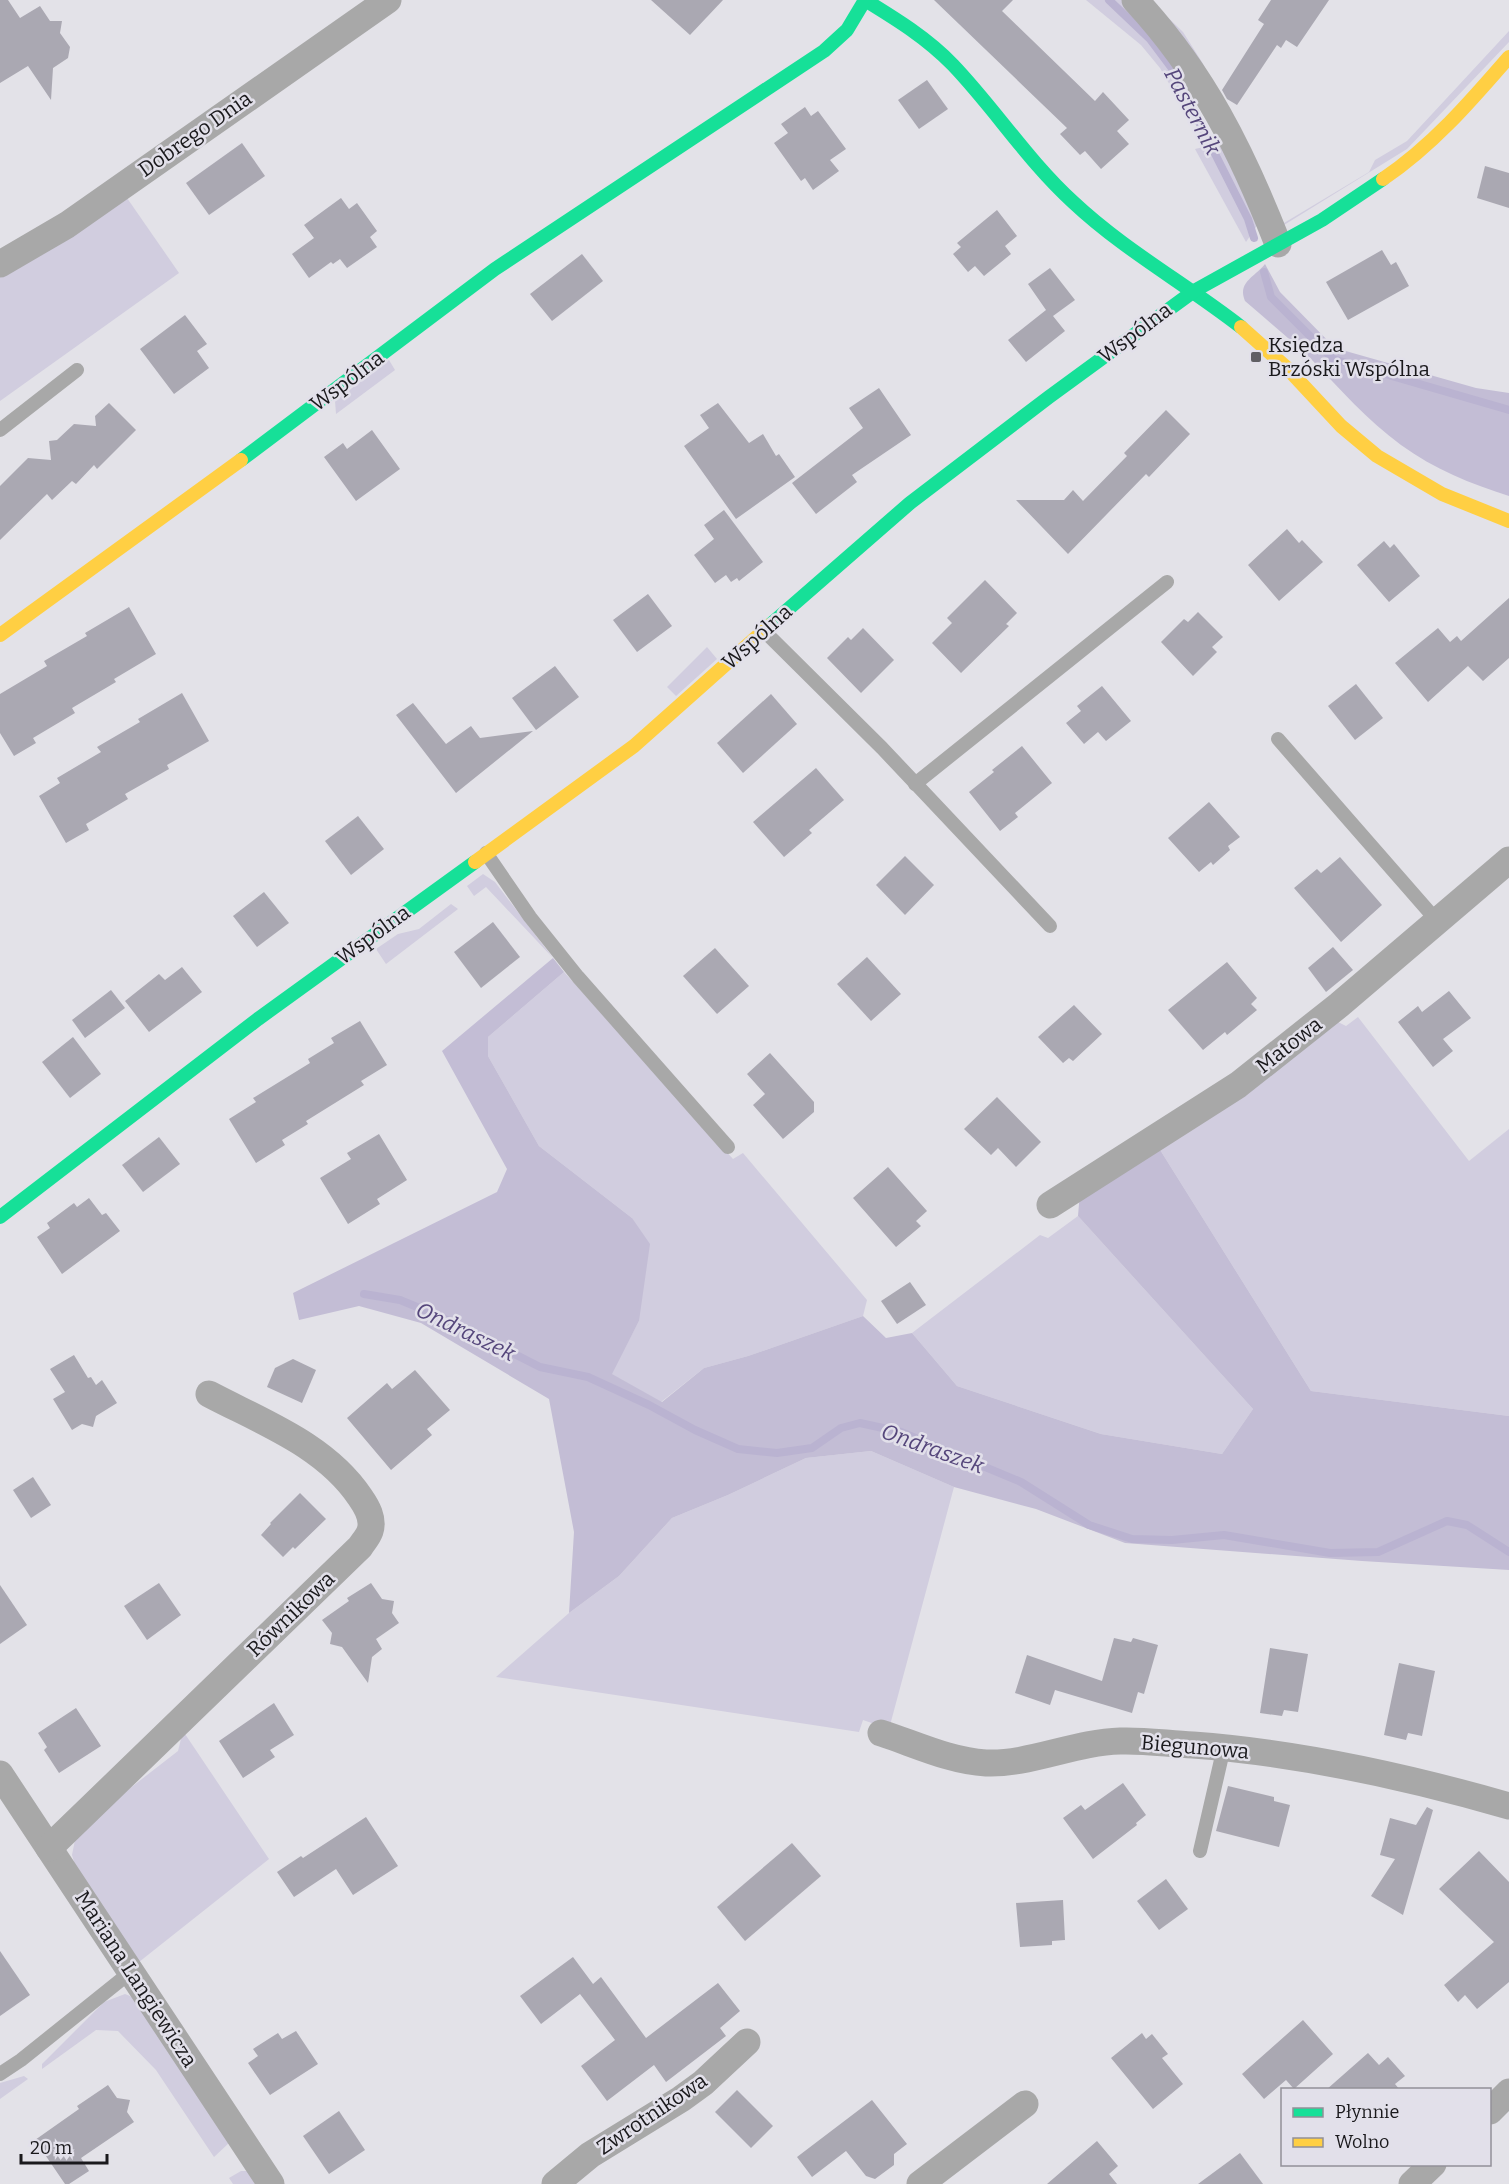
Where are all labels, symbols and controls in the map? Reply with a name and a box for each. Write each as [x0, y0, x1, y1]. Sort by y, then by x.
water label: Pasternik [1158, 63, 1227, 160]
street label: Dobrego Dnia [133, 85, 257, 183]
street label: Wspólna [1093, 297, 1177, 369]
place label: Księdza Brzóski Wspólna [1268, 332, 1431, 382]
street label: Wspólna [305, 345, 389, 417]
marker: Księdza Brzóski Wspólna [1249, 350, 1263, 364]
street label: Wspólna [717, 598, 798, 675]
street label: Wspólna [331, 899, 416, 971]
street label: Matowa [1251, 1011, 1328, 1079]
water label: Ondraszek [412, 1296, 521, 1368]
water label: Ondraszek [878, 1417, 989, 1480]
street label: Równikowa [242, 1565, 341, 1662]
street label: Biegunowa [1140, 1729, 1251, 1765]
street label: Mariana Langiewicza [69, 1886, 203, 2073]
street label: Zwrotnikowa [592, 2067, 713, 2161]
legend [1281, 2088, 1491, 2166]
text: Płynnie [1335, 2101, 1399, 2123]
scale bar [21, 2127, 106, 2165]
text: Wolno [1335, 2131, 1389, 2153]
text: 20 m [30, 2137, 72, 2159]

